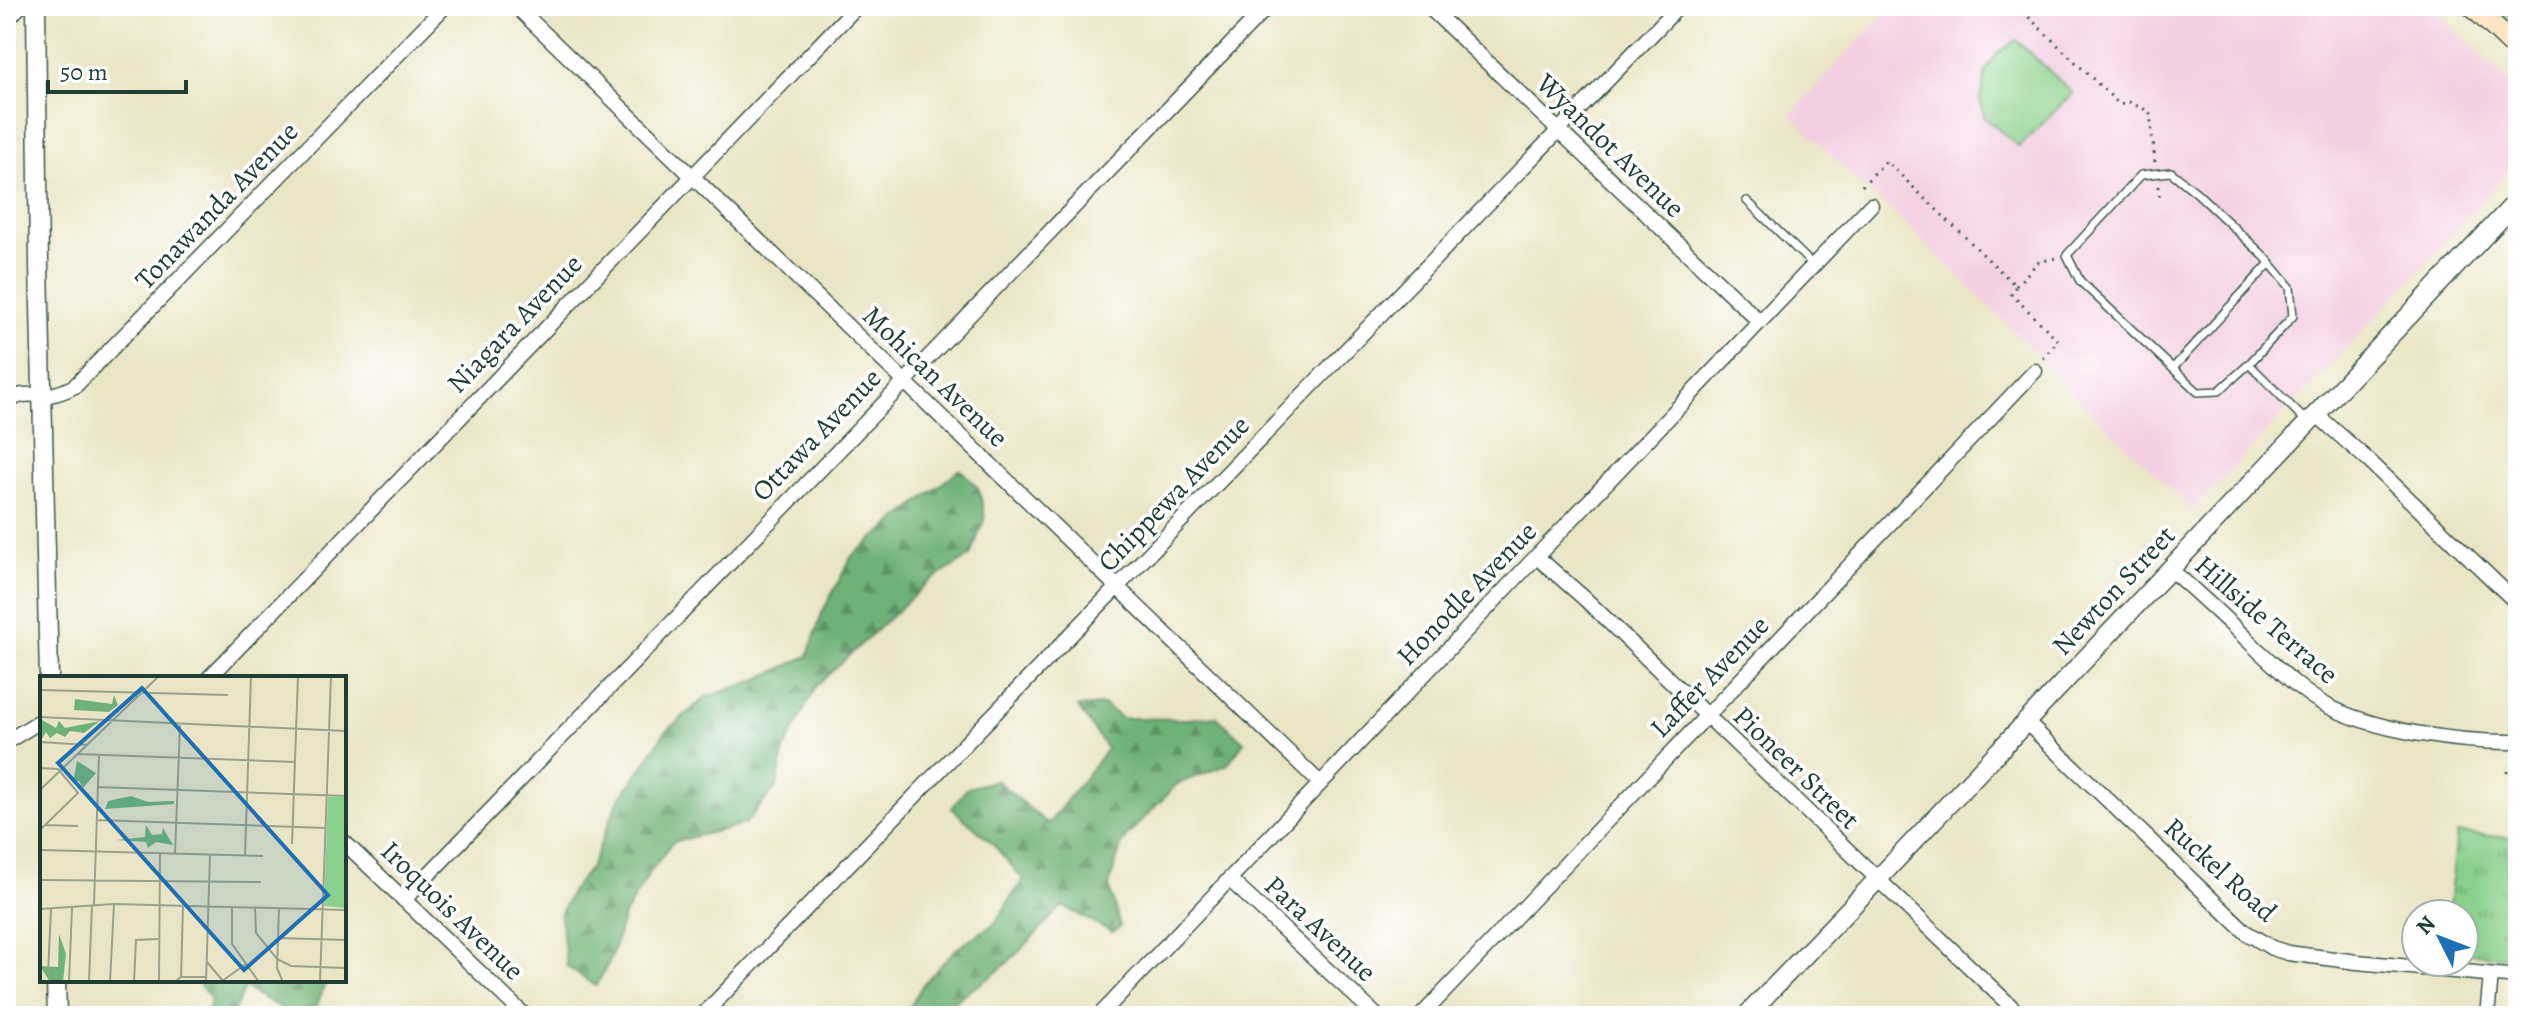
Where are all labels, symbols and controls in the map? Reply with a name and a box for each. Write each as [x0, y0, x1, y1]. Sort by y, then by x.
scale bar [48, 44, 186, 94]
text: 50 m [60, 56, 108, 88]
street label: Wyandot Avenue [1527, 64, 1693, 226]
street label: Tonawanda Avenue [127, 113, 307, 298]
street label: Niagara Avenue [439, 246, 591, 402]
street label: Mohican Avenue [854, 297, 1016, 456]
street label: Ottawa Avenue [743, 360, 890, 510]
street label: Chippewa Avenue [1089, 407, 1258, 580]
street label: Honodle Avenue [1388, 513, 1545, 674]
street label: Newton Street [2044, 517, 2184, 664]
street label: Hillside Terrace [2186, 547, 2346, 693]
street label: Laffer Avenue [1642, 607, 1778, 746]
inset map [40, 676, 346, 982]
street label: Pioneer Street [1725, 698, 1868, 838]
street label: Ruckel Road [2156, 809, 2286, 931]
street label: Iroquois Avenue [372, 833, 532, 989]
street label: Para Avenue [1256, 867, 1385, 990]
north arrow [2400, 898, 2480, 978]
text: N [2409, 909, 2442, 941]

